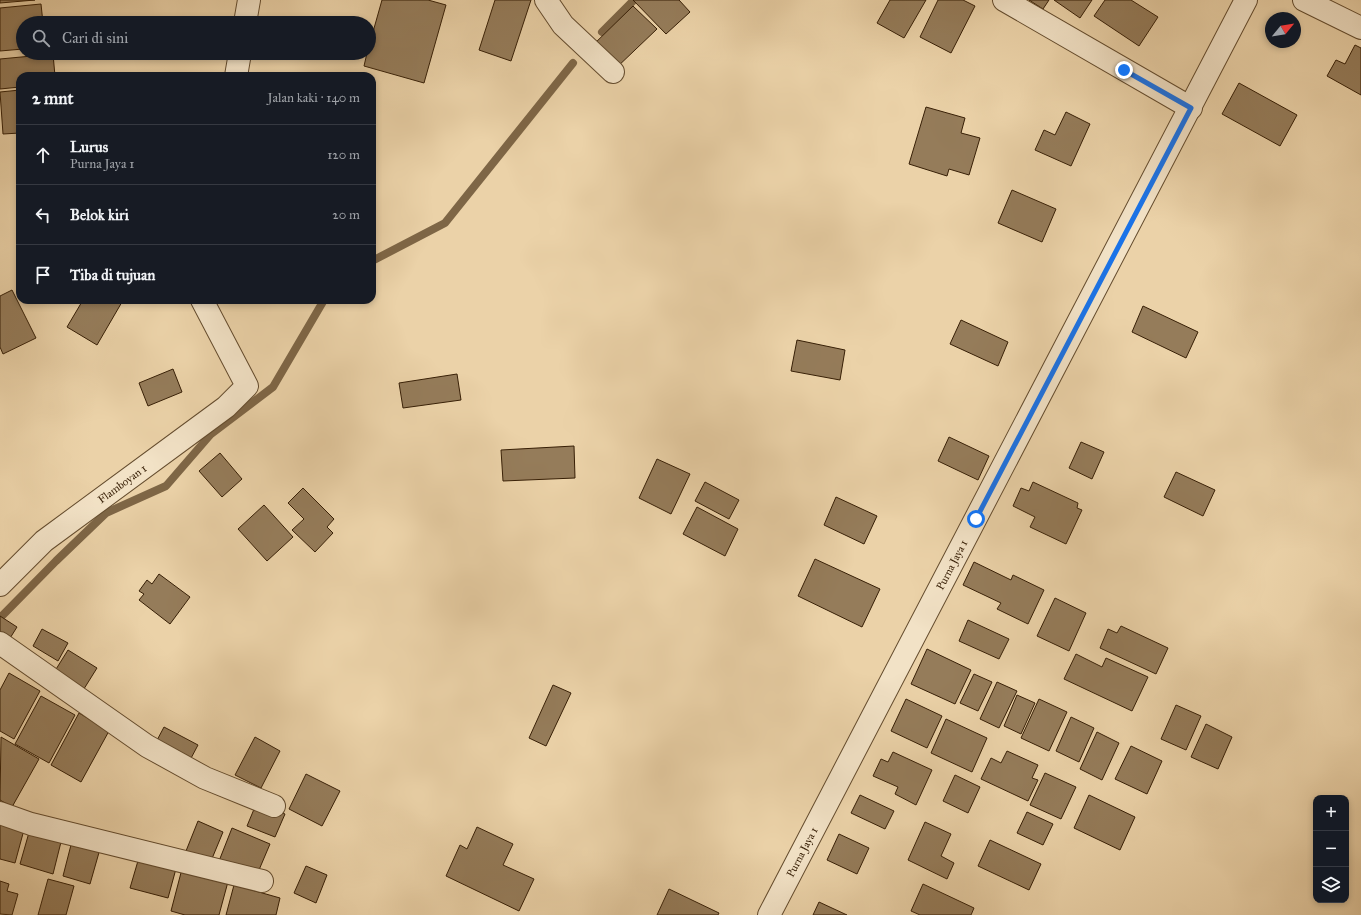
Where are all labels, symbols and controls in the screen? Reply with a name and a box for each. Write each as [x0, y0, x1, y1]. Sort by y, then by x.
north arrow [1265, 12, 1301, 48]
search box [16, 16, 376, 60]
icon: search [30, 27, 52, 49]
text: Cari di sini [62, 29, 128, 47]
route end [1115, 61, 1133, 79]
text: 2 mnt [32, 88, 73, 109]
text: Jalan kaki · 140 m [267, 90, 360, 106]
text: Lurus [70, 138, 108, 156]
icon: ahead [32, 144, 54, 166]
text: 120 m [327, 147, 360, 163]
text: Purna Jaya 1 [70, 156, 134, 172]
icon: left [32, 204, 54, 226]
text: Belok kiri [70, 206, 129, 224]
text: 20 m [332, 207, 360, 223]
icon: arrive [32, 264, 54, 286]
text: Tiba di tujuan [70, 266, 155, 284]
street label: Flamboyan 1 [95, 461, 149, 506]
route start [967, 510, 985, 528]
street label: Purna Jaya 1 [933, 538, 970, 592]
map controls [1313, 795, 1349, 903]
button: + [1313, 795, 1349, 831]
street label: Purna Jaya 1 [783, 825, 820, 879]
button: − [1313, 831, 1349, 867]
button: layers [1313, 867, 1349, 903]

